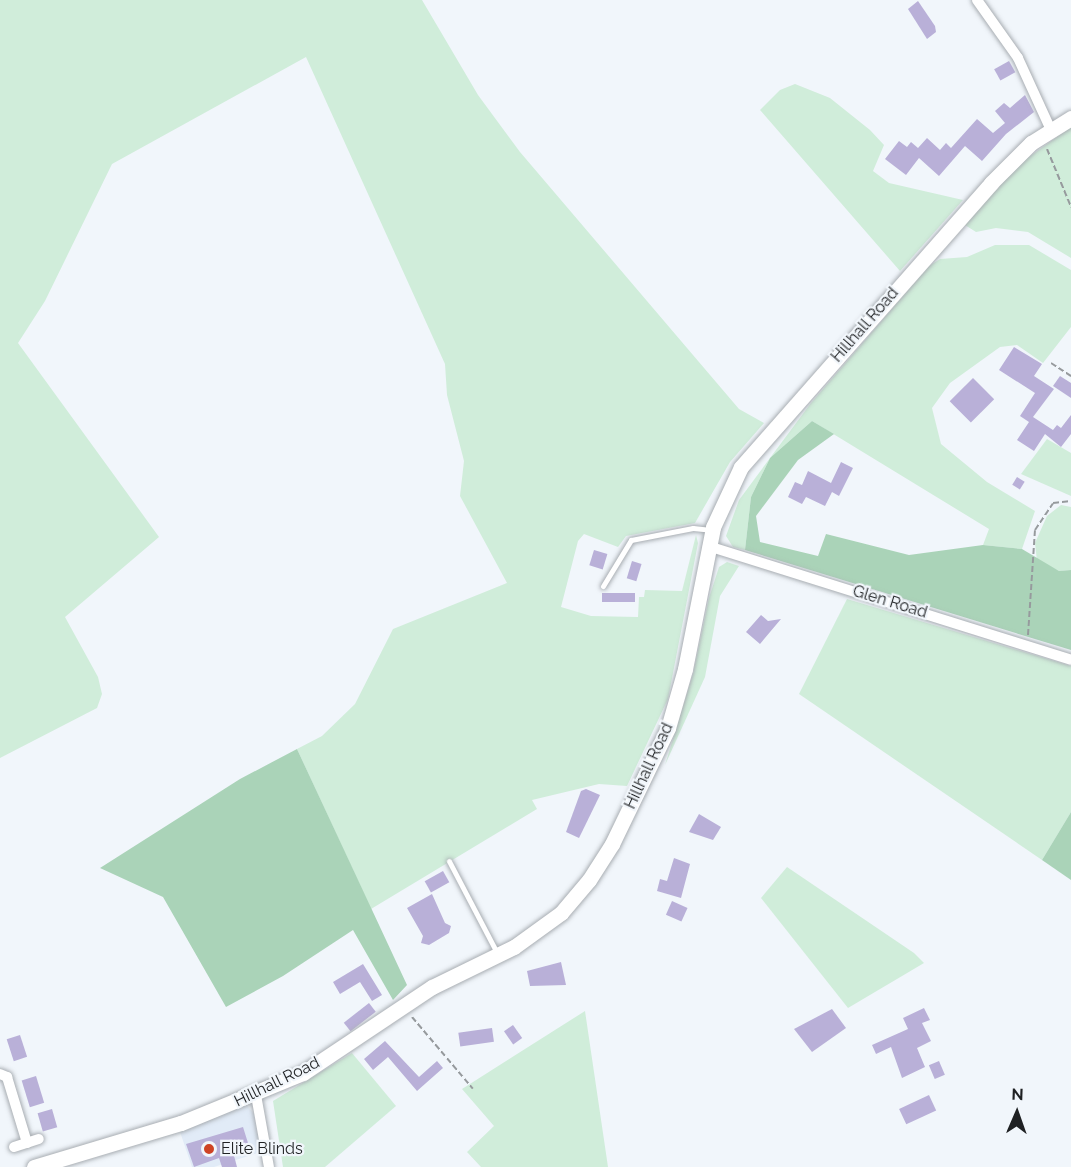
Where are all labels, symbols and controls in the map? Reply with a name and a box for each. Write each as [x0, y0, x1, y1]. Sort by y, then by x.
street label: Hillhall Road [827, 284, 903, 366]
street label: Glen Road [850, 582, 930, 622]
street label: Hillhall Road [621, 720, 677, 812]
street label: Hillhall Road [231, 1053, 323, 1111]
north arrow [987, 1083, 1047, 1143]
text: N [1011, 1085, 1024, 1104]
place label: Elite Blinds [221, 1139, 303, 1159]
marker: Elite Blinds [202, 1142, 216, 1156]

